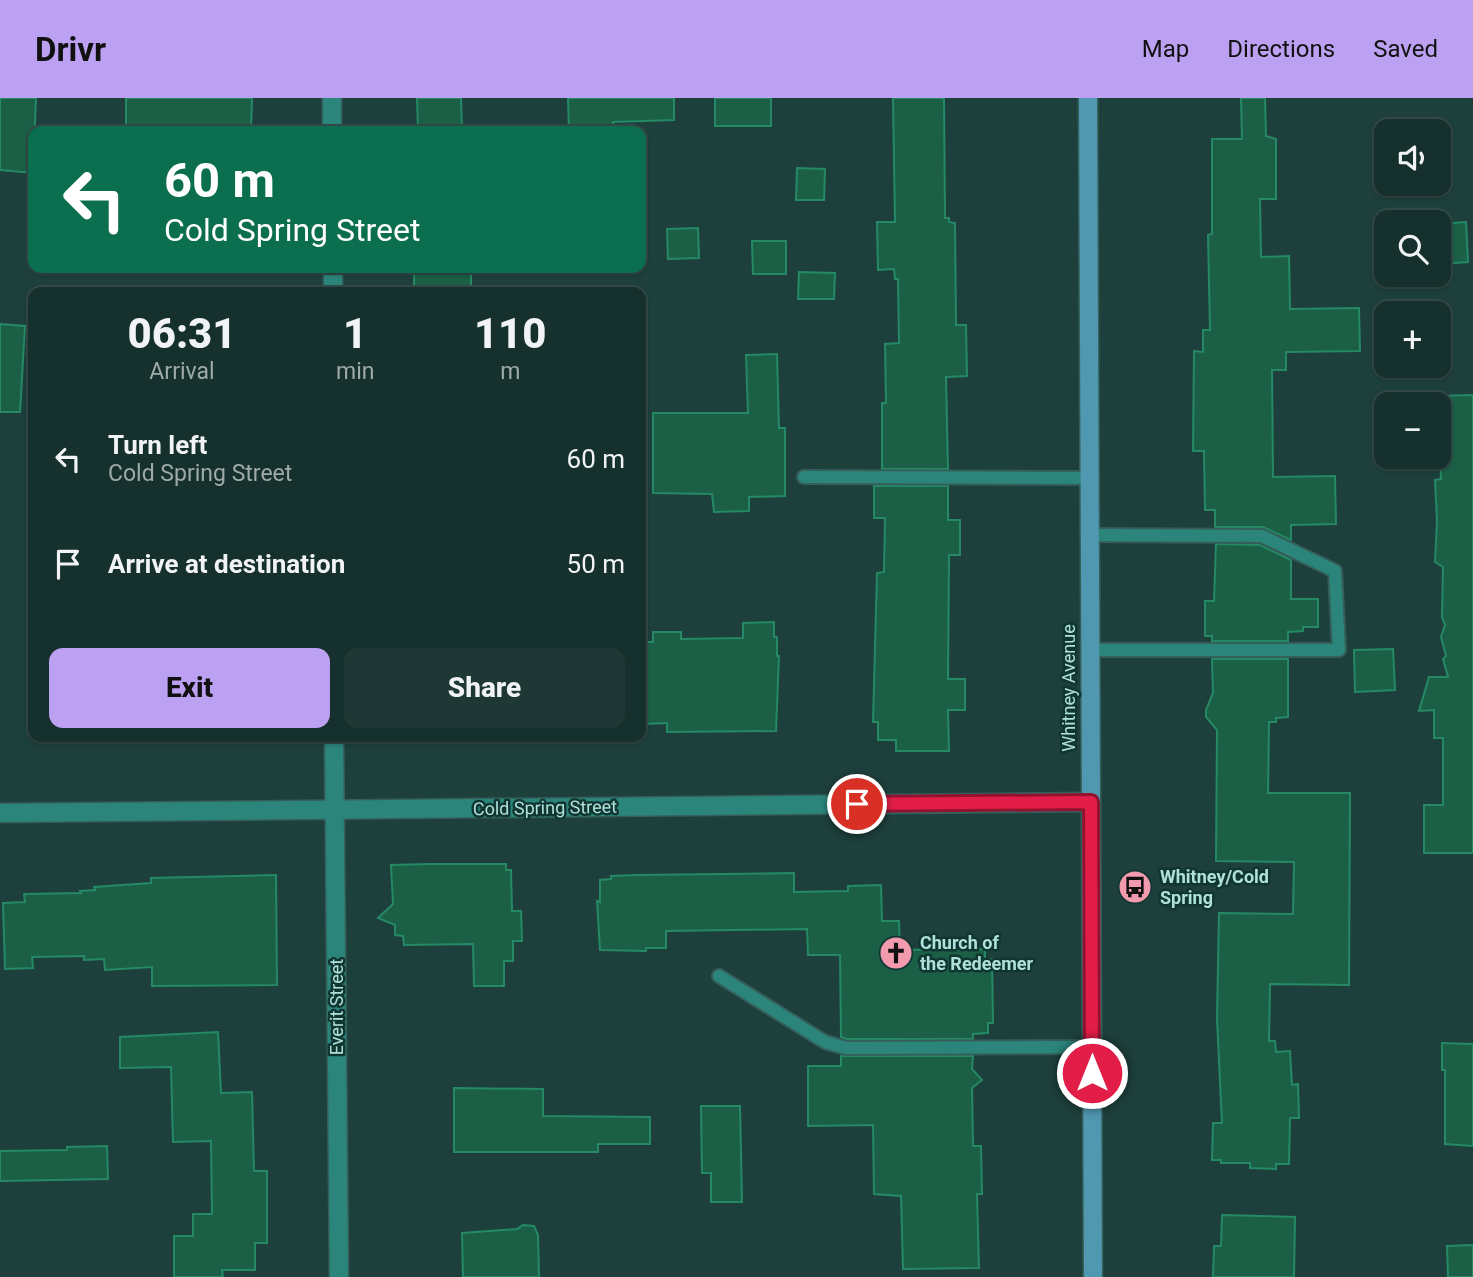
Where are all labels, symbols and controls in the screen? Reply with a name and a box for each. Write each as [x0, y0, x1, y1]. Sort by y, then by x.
text: Drivr [35, 30, 106, 69]
text: Map [1142, 35, 1189, 63]
text: Directions [1227, 35, 1335, 63]
text: Saved [1373, 35, 1438, 63]
map controls [1374, 119, 1451, 469]
button: sound [1374, 119, 1451, 196]
text: 60 m [164, 152, 275, 209]
icon: left [49, 154, 140, 245]
button: search [1374, 210, 1451, 287]
text: Cold Spring Street [164, 211, 420, 249]
button: + [1374, 301, 1451, 378]
text: 06:31 [127, 309, 237, 358]
text: 1 [343, 309, 367, 358]
text: 110 [474, 309, 547, 358]
text: Arrival [149, 358, 215, 385]
text: min [336, 358, 374, 385]
text: m [500, 358, 520, 385]
button: − [1374, 392, 1451, 469]
text: Turn left [108, 430, 207, 460]
icon: left [49, 440, 87, 478]
text: 60 m [567, 444, 625, 474]
text: Cold Spring Street [108, 460, 292, 487]
icon: arrive [49, 545, 87, 583]
text: Arrive at destination [108, 549, 345, 579]
text: 50 m [567, 549, 625, 579]
street label: Whitney Avenue [1058, 624, 1079, 752]
button: Exit [49, 648, 330, 728]
button: Share [344, 648, 625, 728]
pin [827, 774, 887, 834]
icon: arrive [838, 785, 876, 823]
street label: Cold Spring Street [473, 796, 617, 819]
place label: Whitney/Cold Spring [1160, 866, 1269, 908]
bus stop icon: Whitney/Cold Spring [1116, 868, 1154, 906]
place label: Church of the Redeemer [920, 932, 1034, 974]
church icon: Church of the Redeemer [877, 934, 915, 972]
street label: Everit Street [326, 959, 347, 1055]
position arrow [1055, 1036, 1129, 1110]

